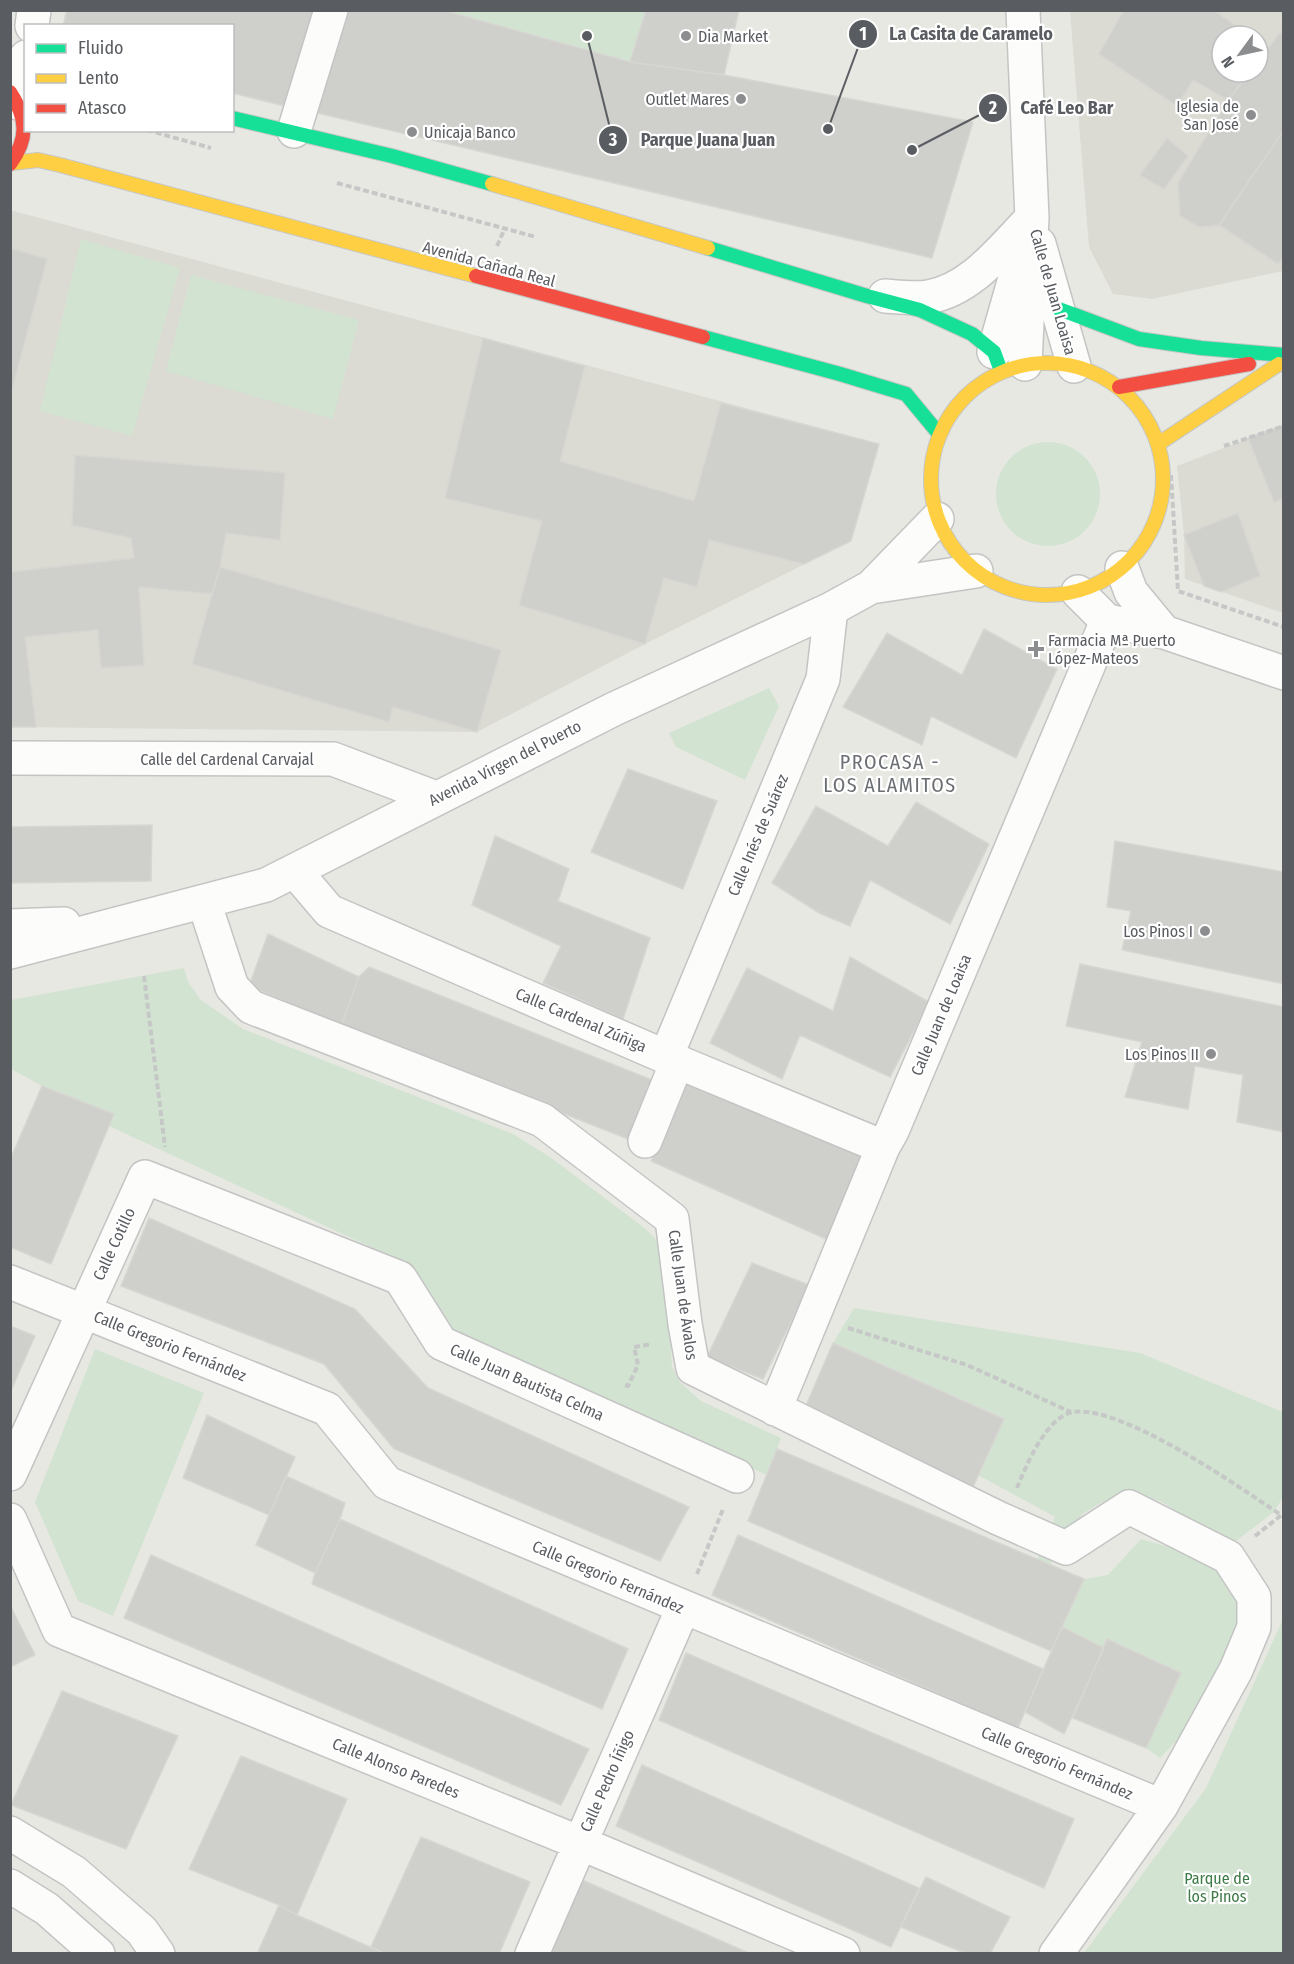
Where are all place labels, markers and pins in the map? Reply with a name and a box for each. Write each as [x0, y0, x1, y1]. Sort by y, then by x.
callout: La Casita de Caramelo [848, 16, 1065, 52]
place label: Dia Market [698, 27, 769, 46]
marker: Dia Market [679, 29, 693, 43]
place label: Outlet Mares [645, 90, 729, 109]
callout: Café Leo Bar [978, 90, 1125, 126]
marker: Outlet Mares [734, 92, 748, 106]
place label: Iglesia de San José [1176, 97, 1239, 134]
marker: Iglesia de San José [1244, 108, 1258, 122]
callout: Parque Juana Juan [598, 122, 787, 158]
place label: Unicaja Banco [424, 123, 516, 142]
marker: Unicaja Banco [405, 125, 419, 139]
place label: Farmacia Mª Puerto López-Mateos [1048, 631, 1176, 668]
marker: Farmacia Mª Puerto López-Mateos [1029, 642, 1043, 656]
place label: Los Pinos I [1123, 922, 1193, 941]
marker: Los Pinos I [1198, 924, 1212, 938]
place label: Los Pinos II [1125, 1045, 1199, 1064]
marker: Los Pinos II [1204, 1047, 1218, 1061]

